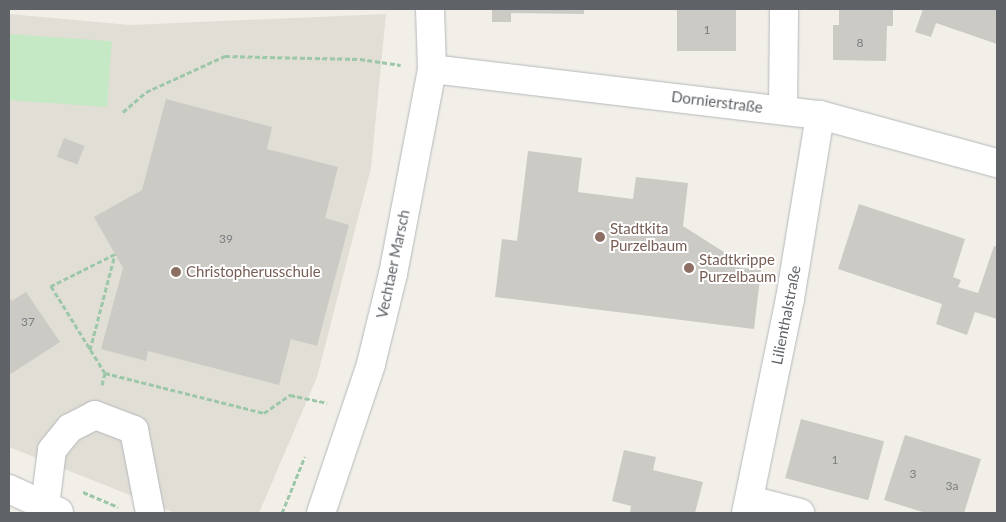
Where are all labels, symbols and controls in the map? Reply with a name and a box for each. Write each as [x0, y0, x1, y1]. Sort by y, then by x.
house number: 1 [704, 23, 710, 37]
house number: 8 [857, 36, 863, 50]
street label: Dornierstraße [670, 87, 764, 117]
street label: Vechtaer Marsch [373, 208, 413, 320]
place label: Stadtkita Purzelbaum [610, 219, 687, 254]
marker: Stadtkita Purzelbaum [594, 231, 606, 243]
house number: 39 [219, 232, 233, 246]
place label: Stadtkrippe Purzelbaum [699, 250, 776, 285]
marker: Stadtkrippe Purzelbaum [683, 262, 695, 274]
place label: Christopherusschule [186, 263, 321, 281]
street label: Lilienthalstraße [768, 264, 804, 366]
marker: Christopherusschule [170, 266, 182, 278]
house number: 37 [21, 315, 35, 329]
house number: 1 [832, 453, 838, 467]
house number: 3 [910, 467, 916, 481]
house number: 3a [946, 479, 958, 493]

